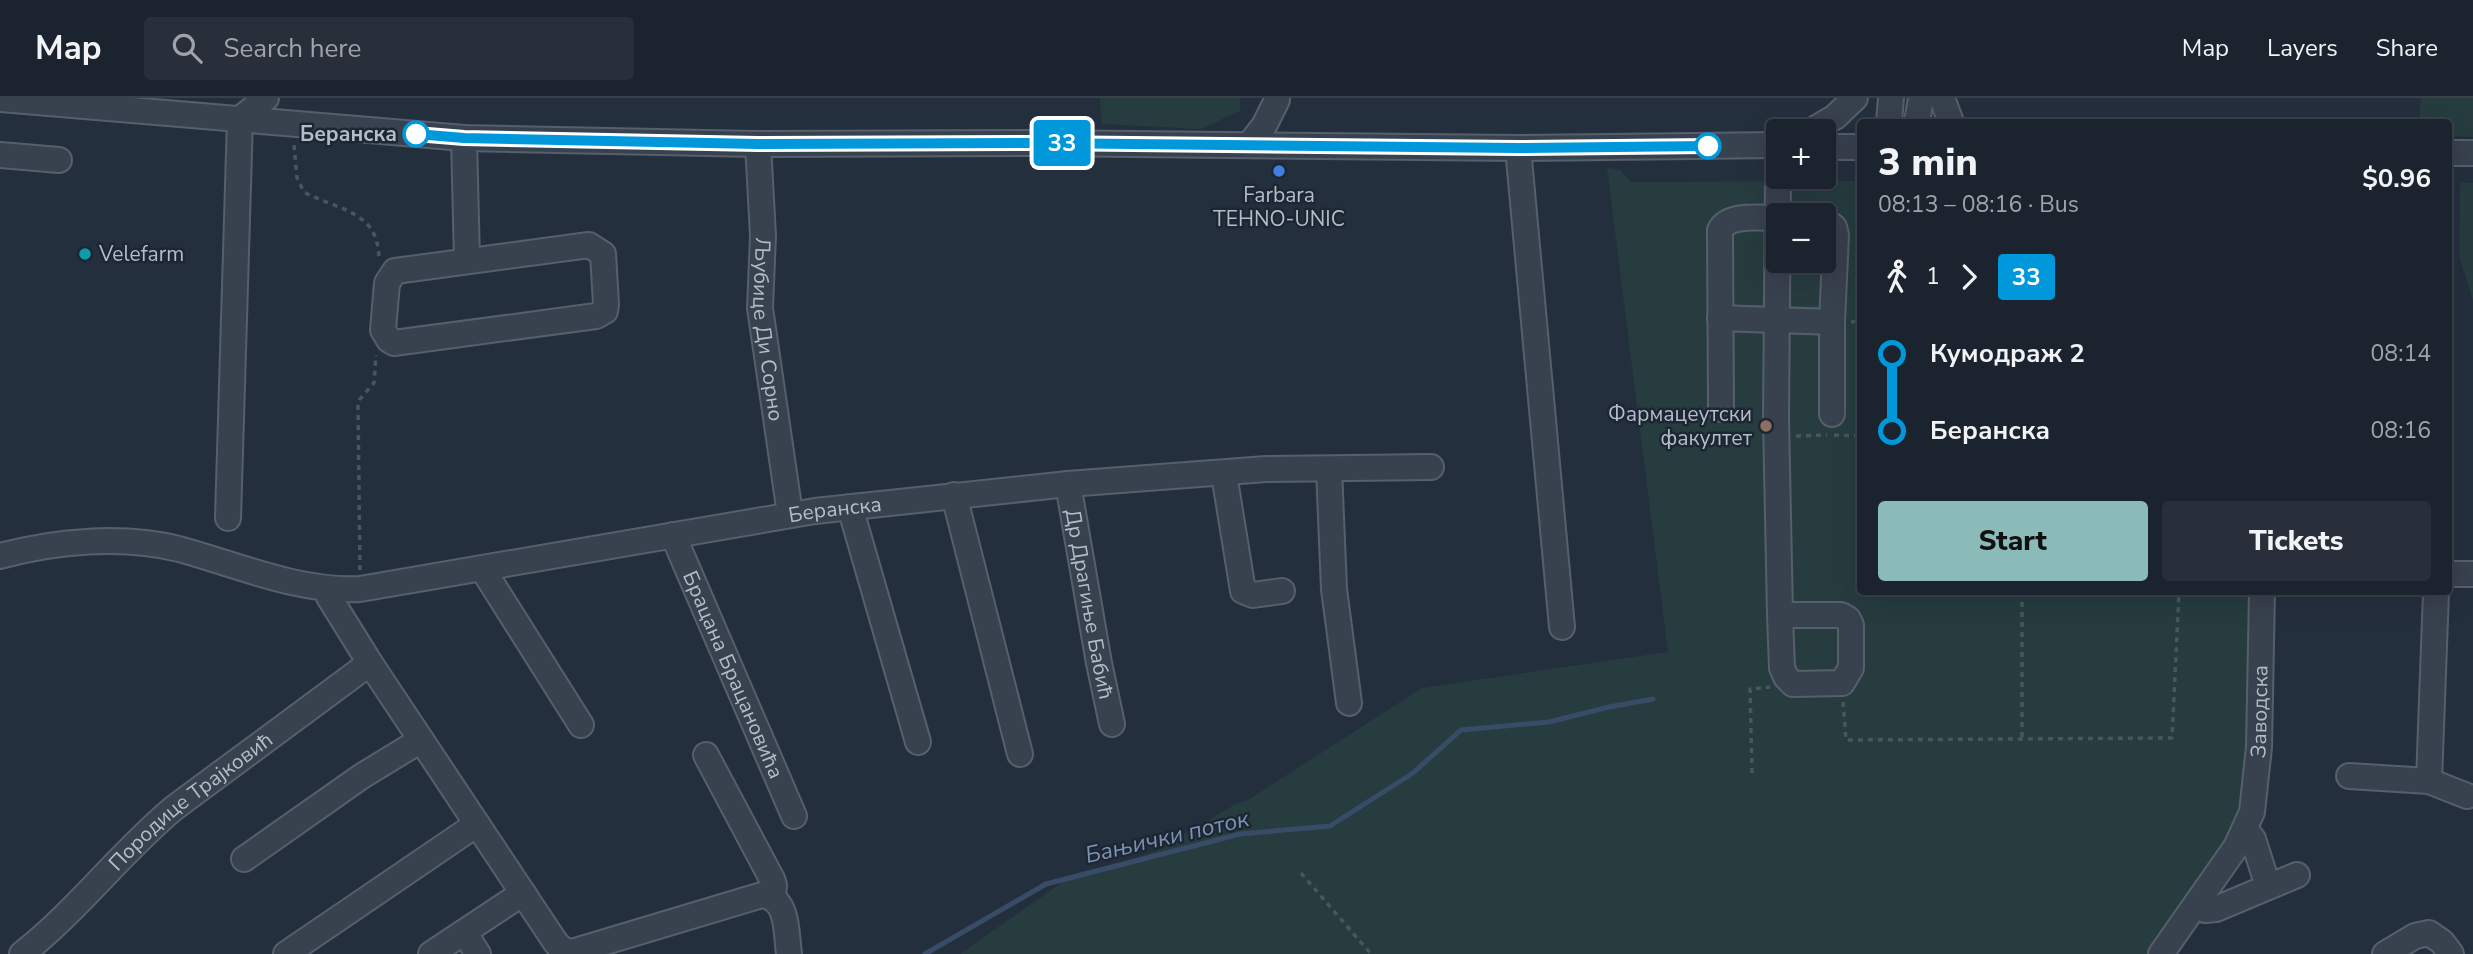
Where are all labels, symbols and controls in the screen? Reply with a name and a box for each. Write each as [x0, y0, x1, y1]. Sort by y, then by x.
search box [144, 17, 634, 80]
text: Map [35, 26, 102, 71]
icon: search [168, 29, 206, 67]
text: Search here [224, 31, 361, 66]
text: Map [2182, 32, 2229, 64]
text: Layers [2267, 32, 2338, 64]
text: Share [2376, 32, 2438, 64]
map controls [1766, 119, 1836, 273]
button: + [1766, 119, 1836, 189]
place label: Беранска [300, 120, 397, 148]
line badge: 33 [1030, 120, 1094, 166]
marker: Беранска [403, 121, 429, 147]
text: 33 [1048, 127, 1076, 159]
unlabelled marker [1695, 133, 1721, 159]
text: 3 min [1878, 137, 1978, 188]
text: $0.96 [2362, 161, 2431, 196]
marker: Farbara TEHNO-UNIC [1271, 163, 1287, 179]
place label: Farbara TEHNO-UNIC [1213, 181, 1345, 233]
text: 08:13 – 08:16 · Bus [1878, 189, 2079, 220]
button: − [1766, 203, 1836, 273]
street label: Љубице Ди Сорно [746, 237, 790, 423]
place label: Velefarm [98, 240, 184, 268]
marker: Velefarm [77, 246, 93, 262]
icon: walk [1878, 258, 1916, 296]
icon: forward [1950, 258, 1988, 296]
text: 1 [1926, 261, 1940, 292]
text: 33 [2012, 261, 2041, 293]
text: Кумодраж 2 [1930, 336, 2085, 371]
text: 08:14 [2371, 338, 2431, 369]
place label: Фармацеутски факултет [1608, 400, 1753, 452]
text: Беранска [1930, 413, 2050, 448]
text: 08:16 [2371, 415, 2431, 446]
marker: Фармацеутски факултет [1758, 418, 1774, 434]
street label: Беранска [786, 490, 883, 529]
button: Start [1878, 501, 2148, 581]
button: Tickets [2162, 501, 2431, 581]
street label: Др Драгиње Бабић [1059, 507, 1120, 702]
street label: Брацана Брацановића [676, 566, 790, 783]
street label: Заводска [2244, 665, 2275, 759]
street label: Породице Трајковић [102, 726, 278, 877]
water label: Бањички поток [1082, 803, 1253, 871]

